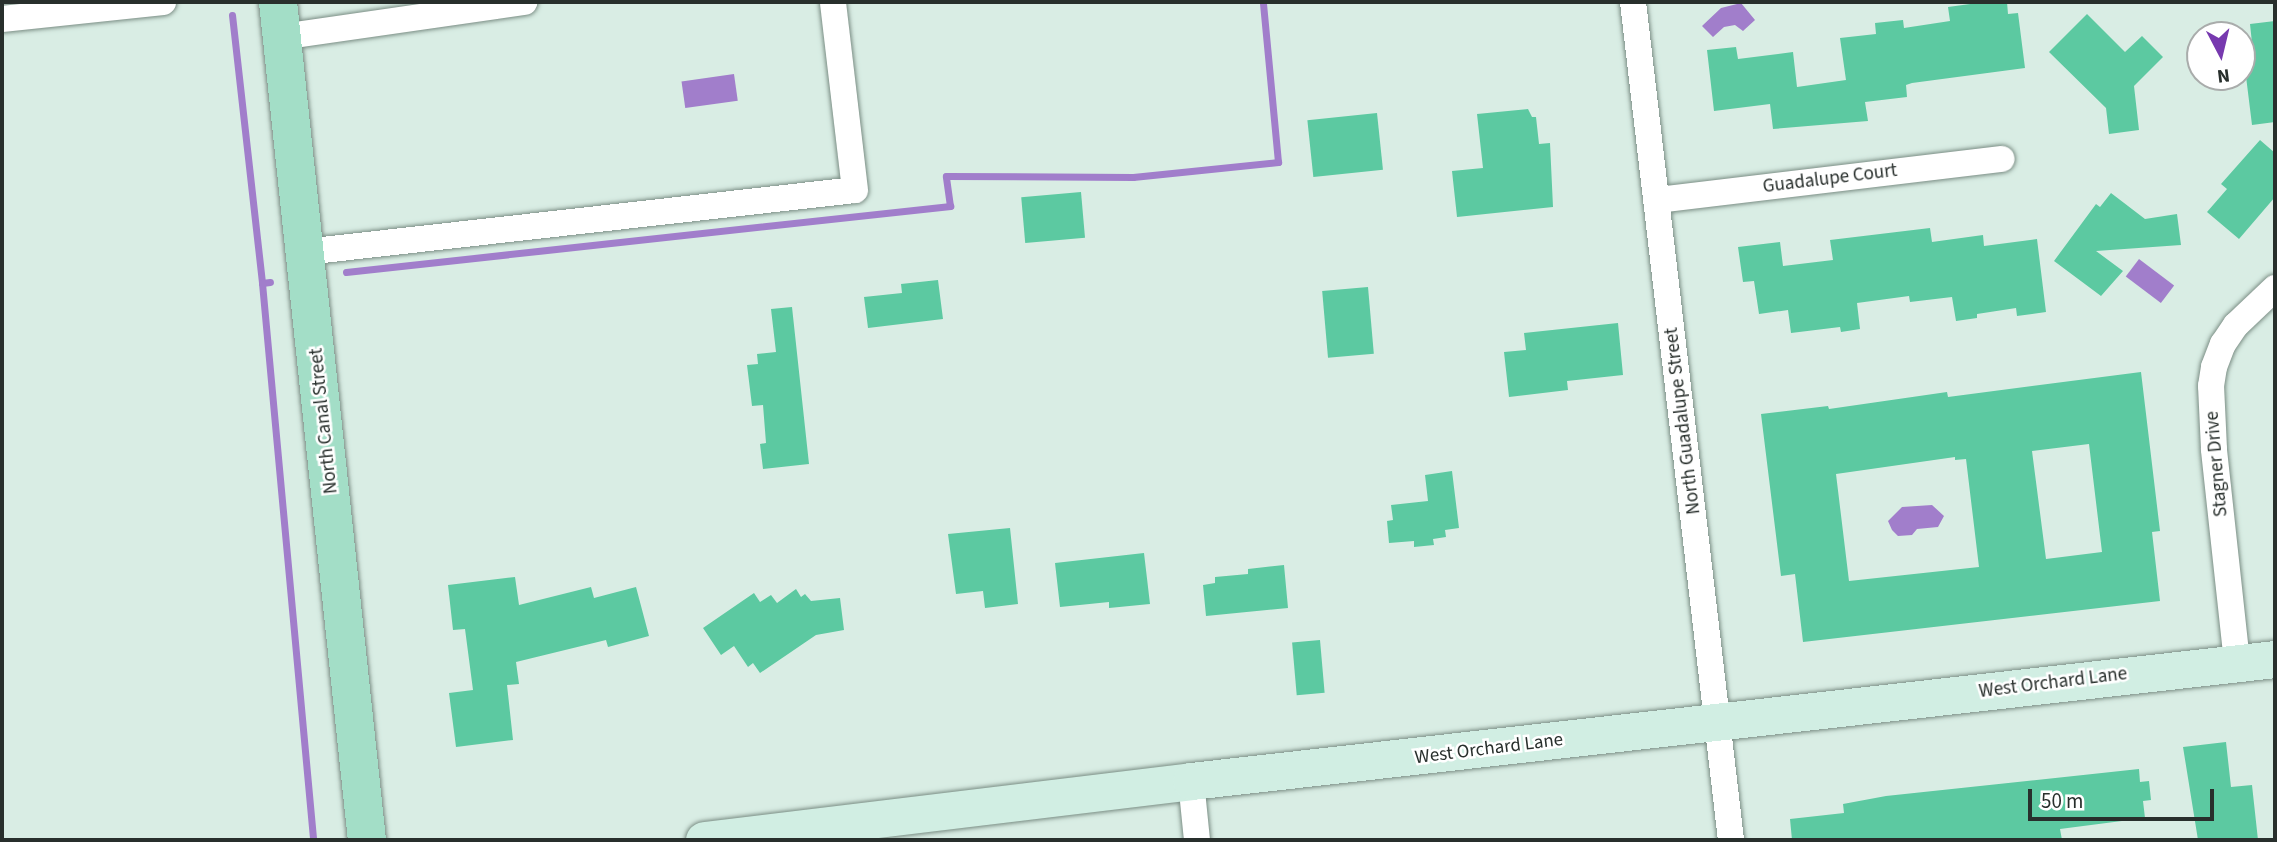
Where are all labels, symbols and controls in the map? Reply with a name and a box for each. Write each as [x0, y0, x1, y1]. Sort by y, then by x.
north arrow [2186, 21, 2256, 91]
text: N [2215, 61, 2231, 90]
street label: Guadalupe Court [1762, 159, 1898, 199]
street label: North Guadalupe Street [1660, 326, 1706, 516]
street label: North Canal Street [305, 347, 343, 495]
street label: Stagner Drive [2201, 410, 2233, 518]
street label: West Orchard Lane [1978, 663, 2128, 703]
street label: West Orchard Lane [1414, 729, 1564, 769]
scale bar [2032, 776, 2218, 820]
text: 50 m [2041, 786, 2083, 816]

